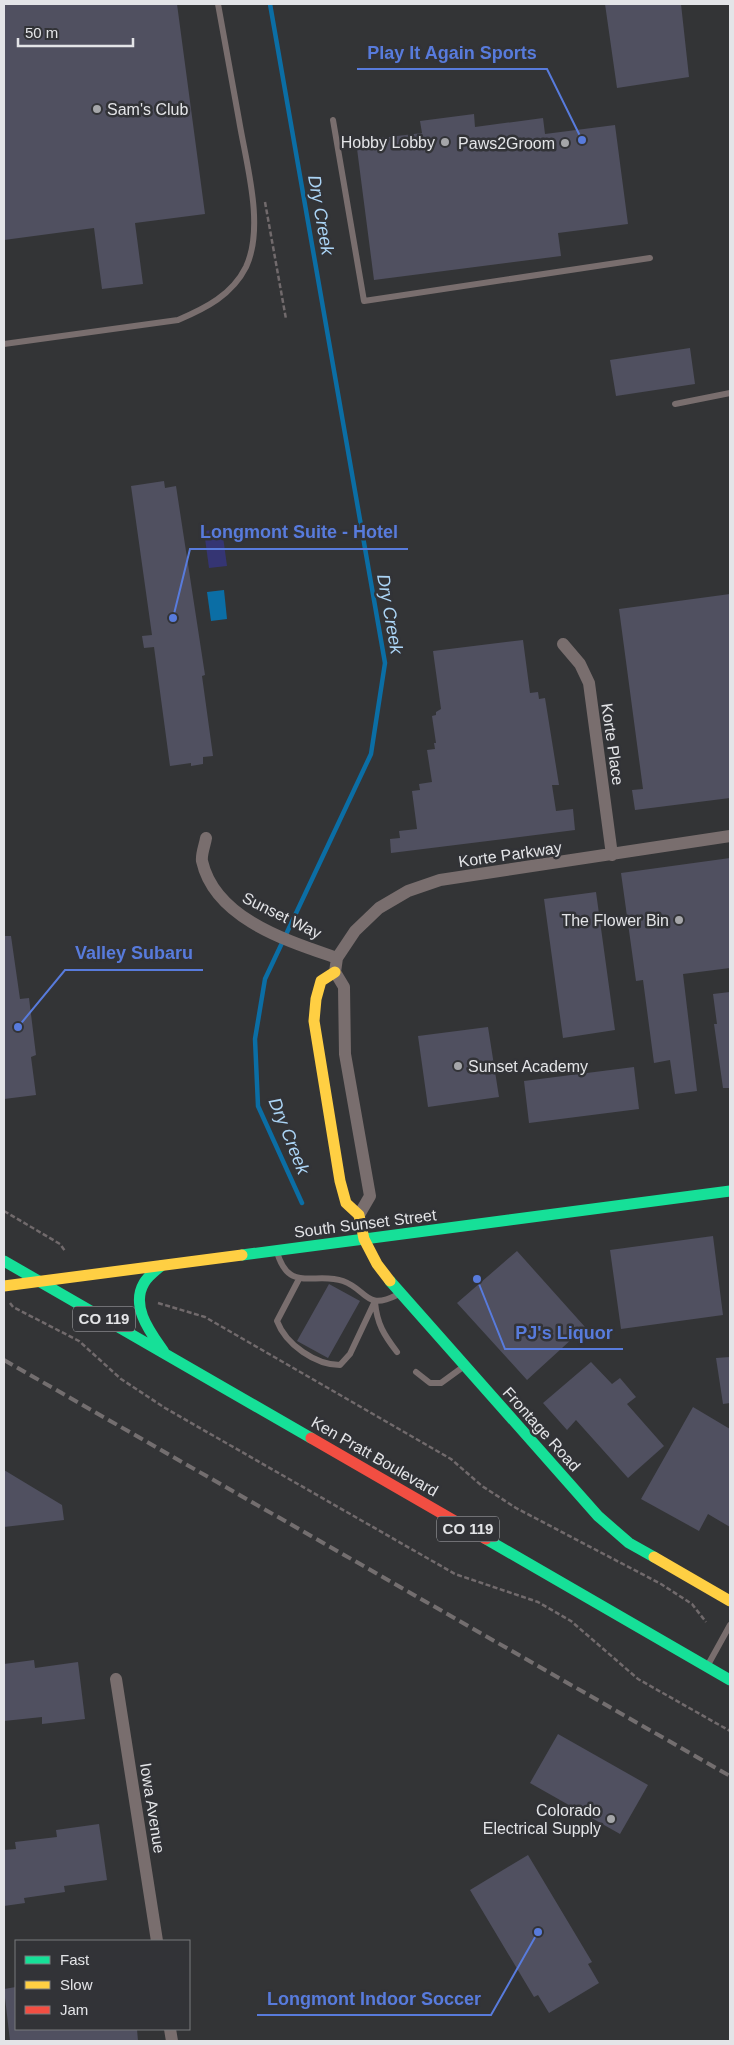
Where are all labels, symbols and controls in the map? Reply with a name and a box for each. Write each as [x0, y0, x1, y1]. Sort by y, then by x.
scale bar [18, 15, 132, 47]
text: 50 m [25, 24, 58, 41]
callout: Play It Again Sports [357, 36, 547, 69]
text: Play It Again Sports [367, 43, 537, 63]
place label: Sam's Club [107, 101, 188, 118]
marker: Sam's Club [91, 103, 103, 115]
place label: Hobby Lobby [341, 134, 435, 151]
place label: Paws2Groom [458, 135, 555, 152]
marker: Hobby Lobby [439, 136, 451, 148]
marker: Paws2Groom [559, 137, 571, 149]
water label: Dry Creek [304, 173, 338, 258]
callout: Longmont Suite - Hotel [190, 516, 408, 549]
text: Longmont Suite - Hotel [200, 522, 398, 542]
water label: Dry Creek [373, 572, 407, 657]
street label: Korte Place [598, 702, 627, 786]
street label: Korte Parkway [457, 839, 563, 870]
street label: Sunset Way [240, 889, 324, 942]
place label: The Flower Bin [561, 912, 669, 929]
marker: The Flower Bin [673, 914, 685, 926]
callout: Valley Subaru [65, 937, 203, 970]
text: Valley Subaru [75, 943, 193, 963]
place label: Sunset Academy [468, 1058, 588, 1075]
marker: Sunset Academy [452, 1060, 464, 1072]
water label: Dry Creek [265, 1095, 314, 1178]
street label: South Sunset Street [293, 1206, 438, 1241]
road number: CO 119 [73, 1306, 135, 1332]
callout: PJ's Liquor [505, 1316, 623, 1349]
text: PJ's Liquor [515, 1323, 613, 1343]
street label: Frontage Road [500, 1384, 584, 1475]
street label: Ken Pratt Boulevard [308, 1413, 441, 1500]
road number: CO 119 [437, 1516, 499, 1542]
street label: Iowa Avenue [137, 1762, 168, 1855]
place label: Colorado Electrical Supply [483, 1802, 601, 1837]
marker: Colorado Electrical Supply [605, 1813, 617, 1825]
legend [15, 1940, 190, 2030]
text: Fast [60, 1951, 90, 1968]
text: Slow [60, 1976, 93, 1993]
callout: Longmont Indoor Soccer [257, 1982, 491, 2015]
text: Longmont Indoor Soccer [267, 1989, 481, 2009]
text: Jam [60, 2001, 88, 2018]

